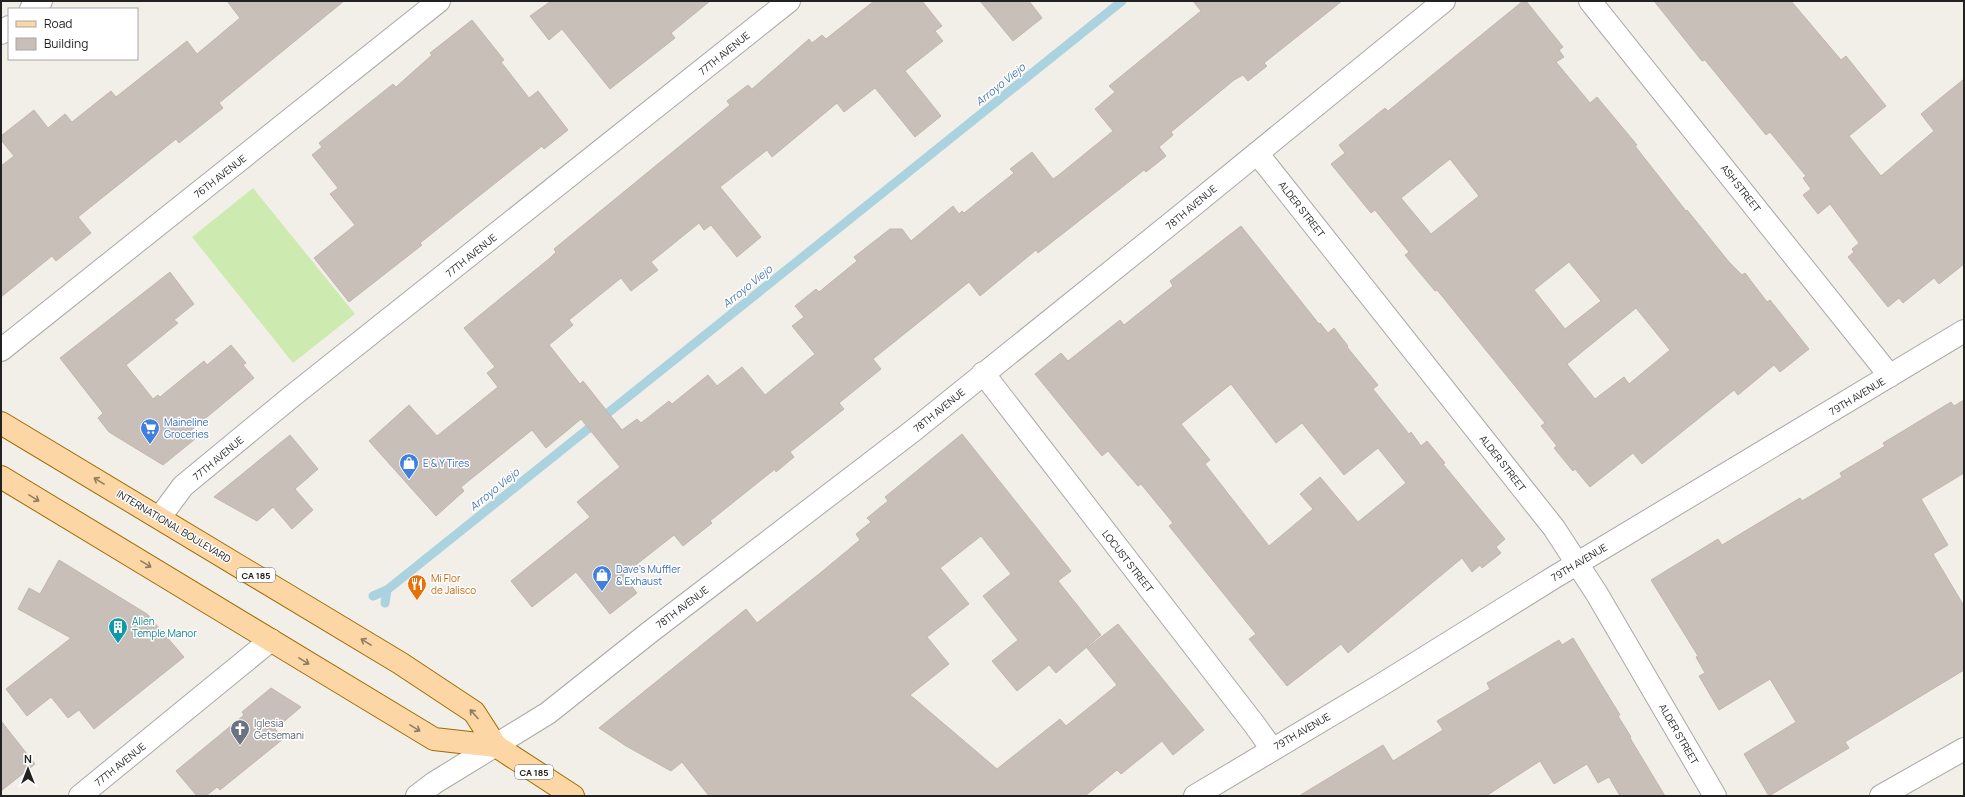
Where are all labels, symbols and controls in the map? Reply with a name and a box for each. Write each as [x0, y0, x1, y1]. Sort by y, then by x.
legend [8, 8, 138, 60]
text: Road [44, 15, 72, 32]
street label: 77TH AVENUE [695, 28, 753, 78]
text: Building [44, 35, 88, 52]
water label: Arroyo Viejo [972, 58, 1029, 109]
street label: 76TH AVENUE [191, 151, 249, 201]
street label: ASH STREET [1718, 161, 1764, 215]
street label: ALDER STREET [1276, 178, 1328, 240]
street label: 78TH AVENUE [1163, 181, 1220, 232]
street label: 77TH AVENUE [442, 230, 500, 280]
water label: Arroyo Viejo [719, 260, 776, 311]
street label: 79TH AVENUE [1826, 374, 1888, 418]
street label: 78TH AVENUE [910, 385, 968, 435]
place label: Maineline Groceries [164, 415, 209, 441]
supermarket icon: Maineline Groceries [139, 417, 161, 445]
street label: ALDER STREET [1477, 432, 1529, 494]
street label: 77TH AVENUE [190, 433, 246, 483]
shop icon: E & Y Tires [398, 452, 420, 480]
place label: E & Y Tires [423, 456, 469, 470]
water label: Arroyo Viejo [466, 463, 523, 514]
one-way arrow [93, 476, 105, 484]
street label: INTERNATIONAL BOULEVARD [114, 486, 234, 566]
one-way arrow [28, 494, 40, 502]
street label: LOCUST STREET [1099, 527, 1157, 595]
street label: 79TH AVENUE [1548, 540, 1610, 584]
one-way arrow [140, 561, 152, 569]
place label: Dave's Muffler & Exhaust [616, 562, 681, 588]
shop icon: Dave's Muffler & Exhaust [591, 564, 613, 592]
road number: CA 185 [237, 568, 275, 582]
place label: Mi Flor de Jalisco [431, 571, 476, 597]
restaurant icon: Mi Flor de Jalisco [406, 573, 428, 601]
street label: 78TH AVENUE [653, 582, 711, 631]
place label: Allen Temple Manor [132, 614, 197, 640]
building icon: Allen Temple Manor [107, 616, 129, 644]
one-way arrow [360, 638, 372, 646]
one-way arrow [298, 657, 310, 665]
street label: ALDER STREET [1656, 701, 1702, 767]
one-way arrow [470, 709, 479, 719]
street label: 79TH AVENUE [1271, 709, 1333, 753]
place label: Iglesia Getsemani [254, 716, 304, 742]
church icon: Iglesia Getsemani [229, 718, 251, 746]
one-way arrow [409, 724, 421, 732]
street label: 77TH AVENUE [91, 739, 149, 789]
north arrow [8, 749, 48, 789]
text: N [24, 751, 32, 766]
road number: CA 185 [515, 765, 553, 779]

